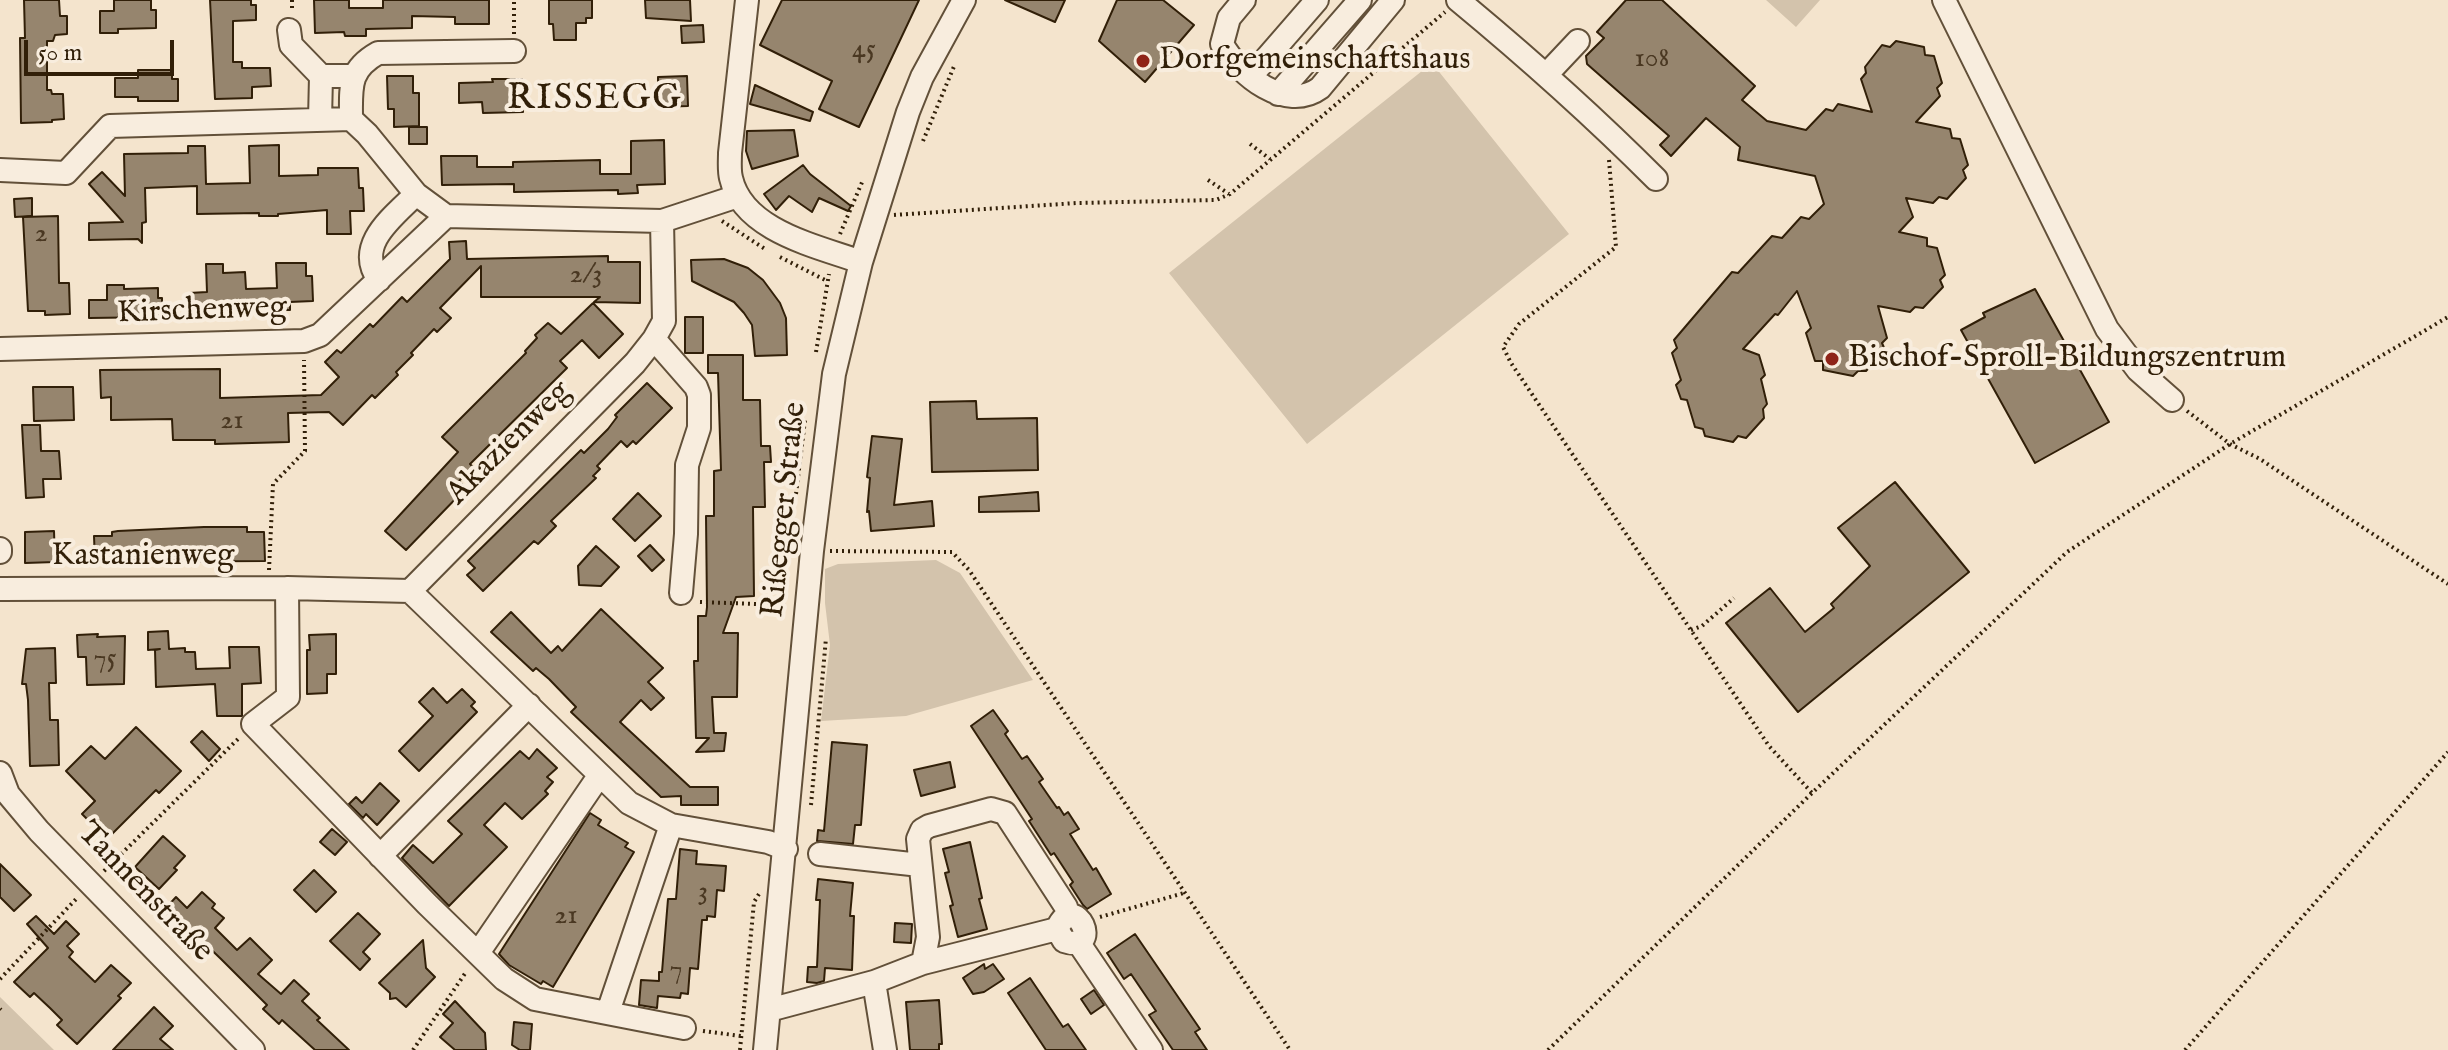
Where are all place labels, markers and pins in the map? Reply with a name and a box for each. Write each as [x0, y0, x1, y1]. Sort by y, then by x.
place label: Dorfgemeinschaftshaus [1159, 42, 1471, 80]
marker: Dorfgemeinschaftshaus [1134, 52, 1152, 70]
place label: Bischof-Sproll-Bildungszentrum [1848, 340, 2286, 378]
marker: Bischof-Sproll-Bildungszentrum [1823, 350, 1841, 368]

